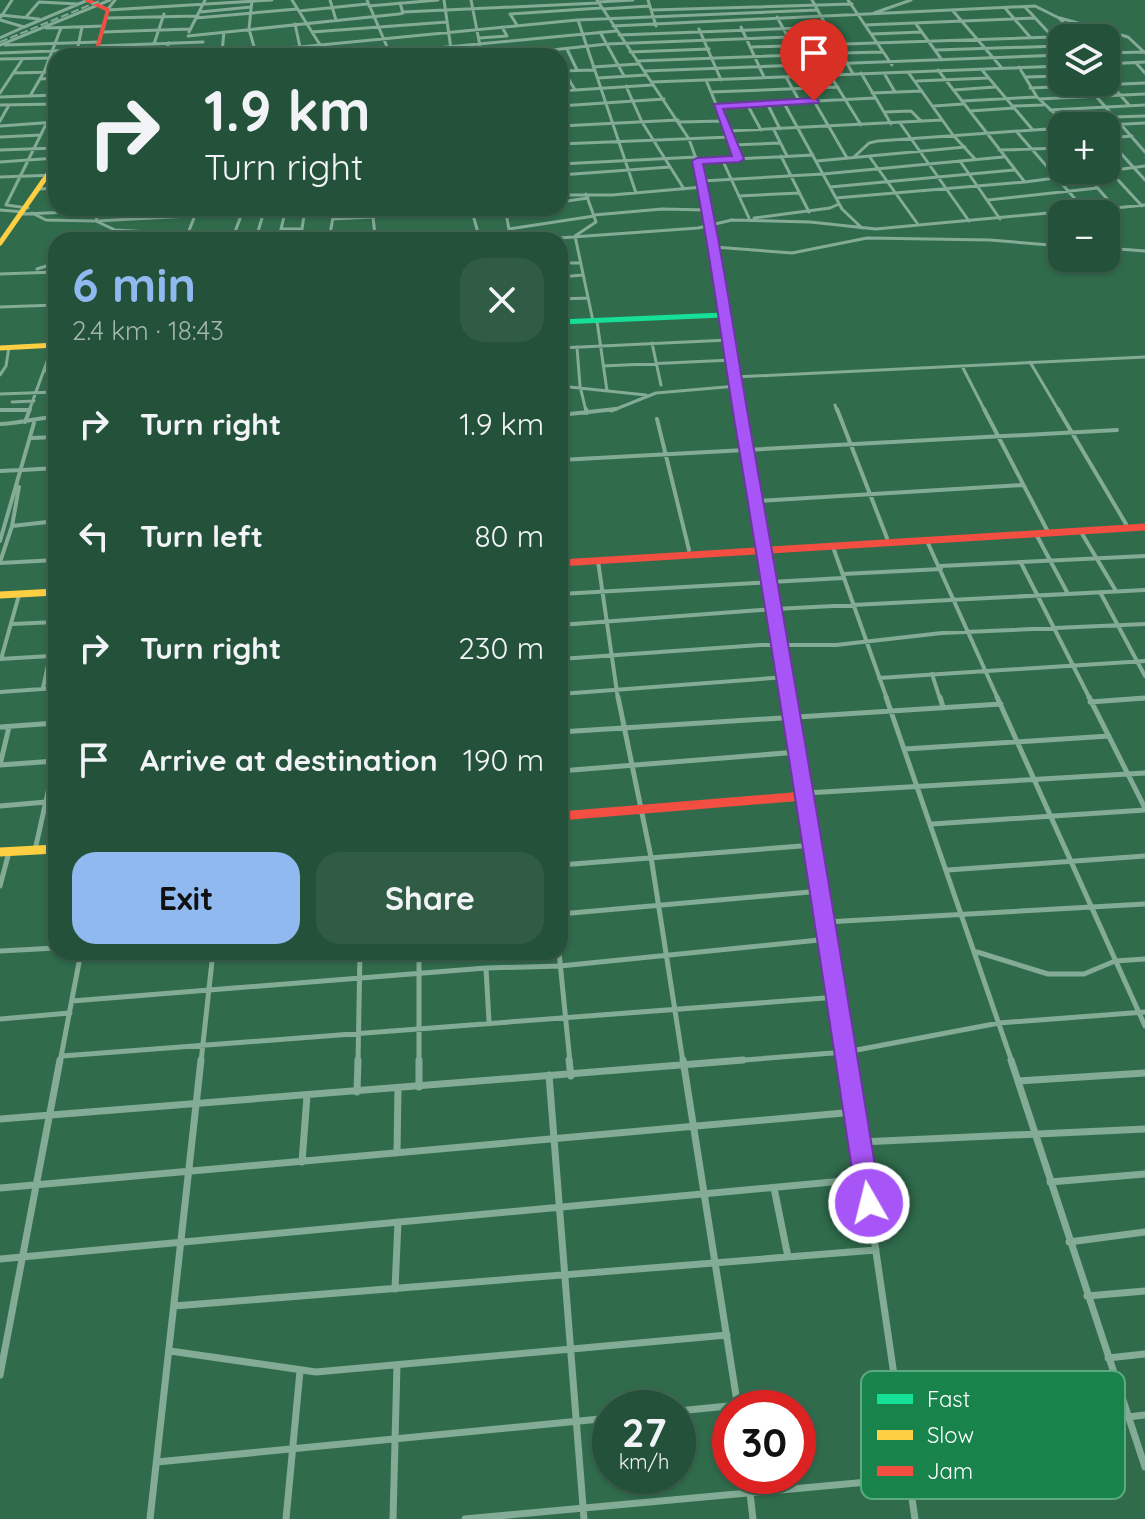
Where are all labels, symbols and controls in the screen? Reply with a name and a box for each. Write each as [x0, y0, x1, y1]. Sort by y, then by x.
pin [780, 19, 848, 101]
map controls [1048, 24, 1120, 272]
button: layers [1048, 24, 1120, 96]
icon: arrive [792, 31, 836, 75]
text: 1.9 km [204, 75, 371, 145]
icon: right [72, 80, 176, 184]
button: + [1048, 112, 1120, 184]
text: Turn right [204, 144, 363, 189]
button: − [1048, 200, 1120, 272]
text: 6 min [72, 254, 196, 314]
button: close [460, 258, 544, 342]
text: 2.4 km · 18:43 [72, 314, 224, 347]
icon: right [72, 402, 116, 446]
text: Turn right [140, 405, 281, 443]
text: 1.9 km [459, 405, 544, 443]
icon: left [72, 514, 116, 558]
text: Turn left [140, 517, 263, 555]
text: 80 m [474, 517, 544, 555]
icon: right [72, 626, 116, 670]
text: Turn right [140, 629, 281, 667]
text: 230 m [458, 629, 544, 667]
icon: arrive [72, 738, 116, 782]
text: Arrive at destination [140, 741, 438, 779]
text: 190 m [463, 741, 544, 779]
button: Exit [72, 852, 300, 944]
button: Share [316, 852, 544, 944]
position arrow [827, 1161, 911, 1245]
legend [861, 1371, 1125, 1499]
text: Fast [927, 1385, 970, 1413]
speed limit sign: 30 [712, 1390, 816, 1494]
text: 27 [622, 1407, 666, 1457]
text: Slow [927, 1421, 974, 1449]
text: km/h [619, 1449, 669, 1474]
text: Jam [927, 1457, 973, 1485]

